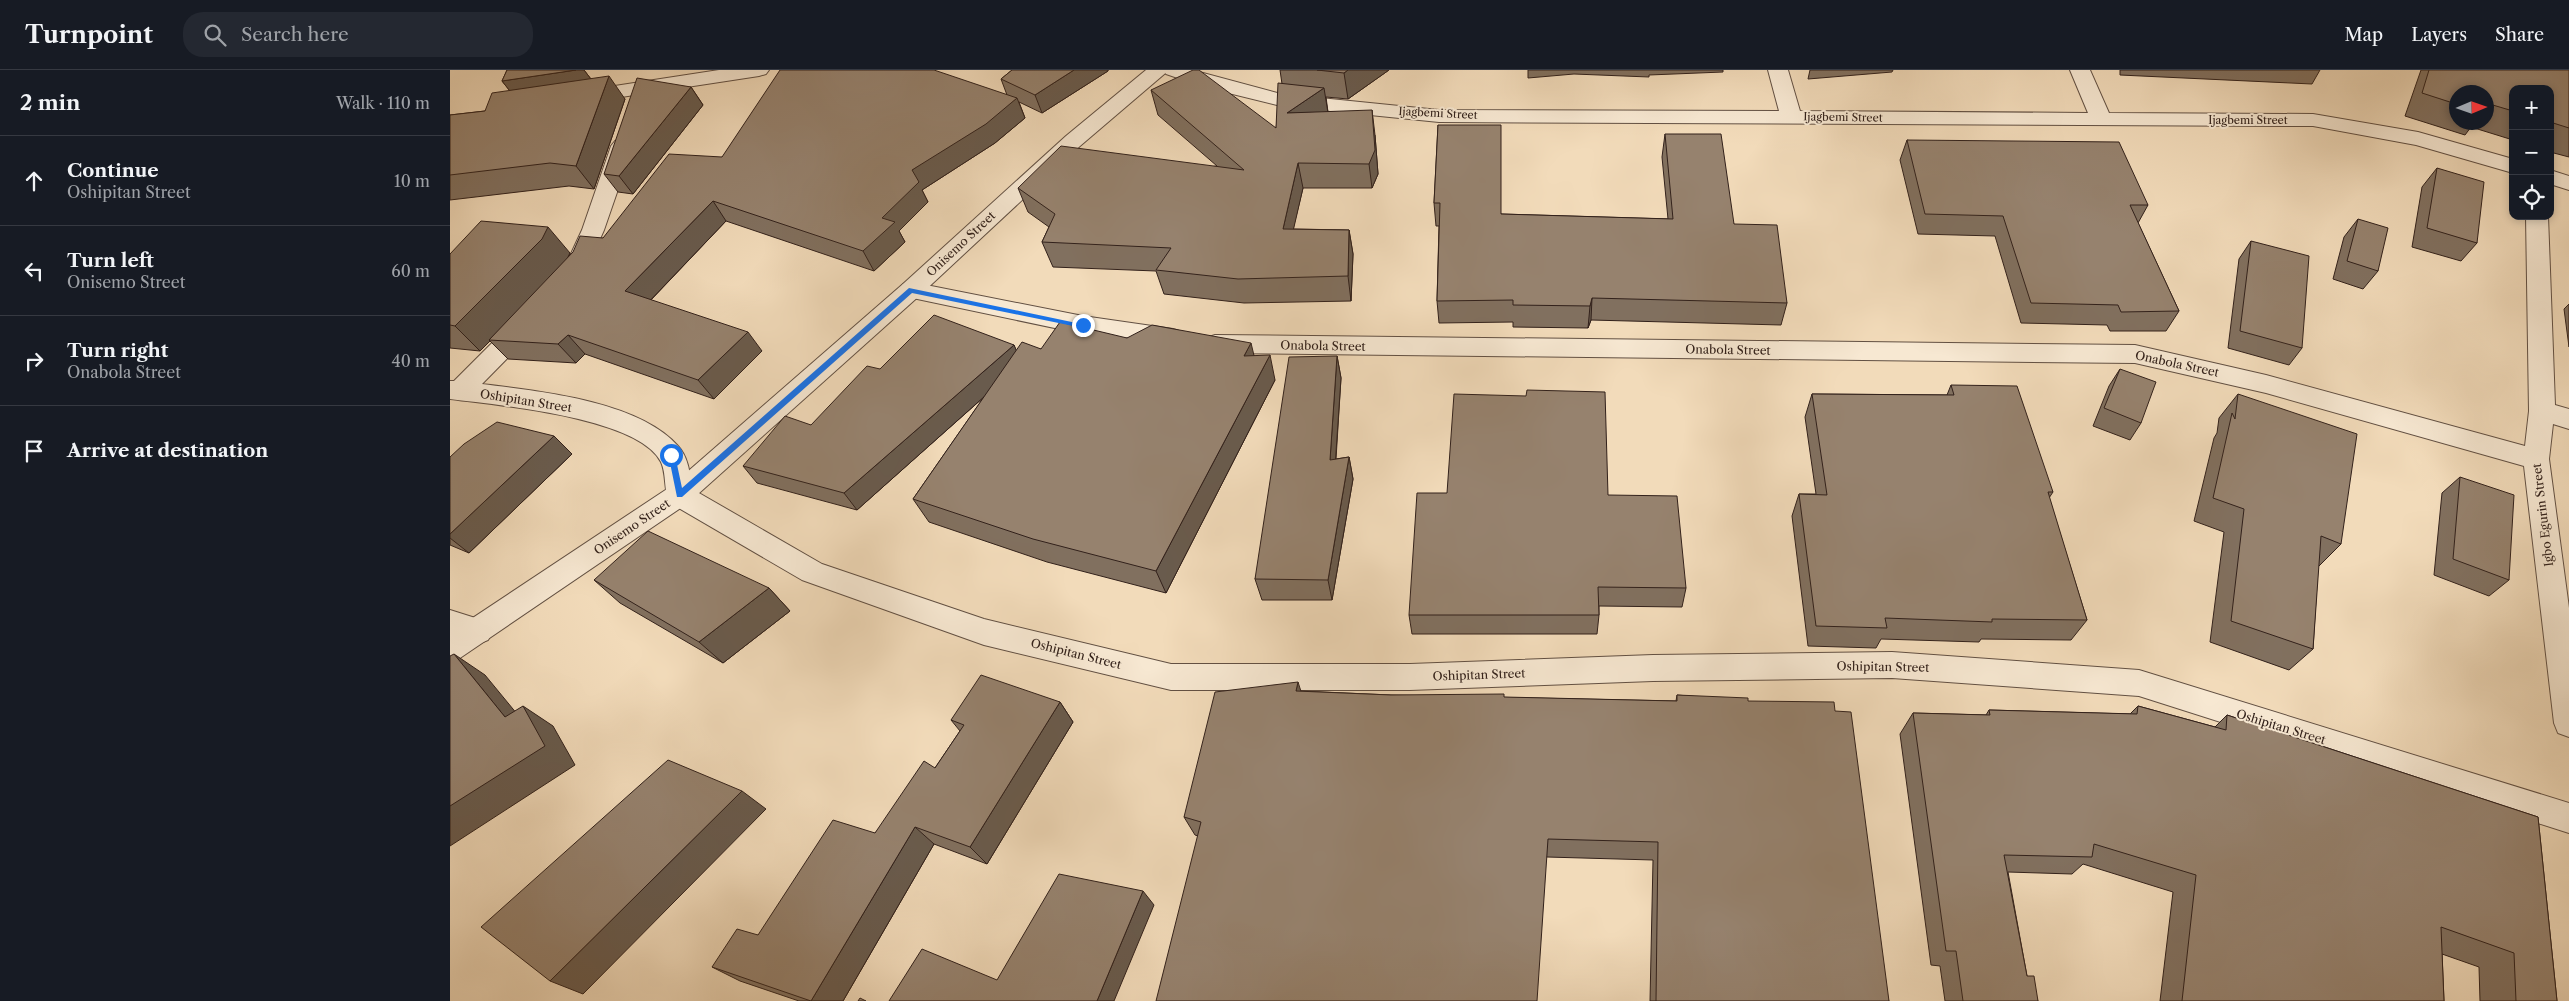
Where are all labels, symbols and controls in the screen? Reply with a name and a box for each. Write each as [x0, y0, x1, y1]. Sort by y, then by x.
search box [183, 12, 533, 57]
text: Turnpoint [25, 20, 153, 49]
icon: search [201, 21, 229, 49]
text: Search here [241, 23, 349, 46]
text: Map [2345, 24, 2383, 46]
text: Layers [2411, 24, 2467, 46]
text: Share [2495, 24, 2544, 46]
north arrow [2449, 85, 2494, 130]
map controls [2509, 85, 2554, 220]
button: + [2509, 85, 2554, 130]
text: 2 min [20, 90, 80, 115]
text: Walk · 110 m [336, 93, 430, 113]
street label: Ijagbemi Street [1398, 104, 1478, 122]
street label: Ijagbemi Street [1803, 109, 1883, 125]
street label: Ijagbemi Street [2208, 113, 2288, 127]
button: − [2509, 130, 2554, 175]
text: Continue [67, 159, 159, 182]
icon: ahead [20, 167, 48, 195]
text: 10 m [394, 171, 430, 191]
button: locate [2509, 175, 2554, 220]
text: Oshipitan Street [67, 182, 191, 202]
street label: Onisemo Street [923, 207, 999, 279]
text: Turn left [67, 249, 154, 272]
icon: left [20, 257, 48, 285]
text: 60 m [391, 261, 430, 281]
text: Onisemo Street [67, 272, 185, 292]
route end [1072, 314, 1095, 337]
street label: Onabola Street [1280, 337, 1367, 354]
text: Turn right [67, 339, 168, 362]
street label: Onabola Street [1685, 341, 1772, 358]
icon: right [20, 347, 48, 375]
street label: Onabola Street [2134, 347, 2221, 380]
text: 40 m [391, 351, 430, 371]
text: Onabola Street [67, 362, 181, 382]
street label: Oshipitan Street [479, 386, 574, 415]
icon: arrive [20, 437, 48, 465]
text: Arrive at destination [67, 439, 268, 462]
route start [660, 444, 683, 467]
street label: Igbo Egurin Street [2529, 462, 2556, 568]
street label: Onisemo Street [591, 495, 673, 558]
street label: Oshipitan Street [1029, 635, 1124, 672]
street label: Oshipitan Street [1837, 658, 1930, 675]
street label: Oshipitan Street [1432, 665, 1526, 684]
street label: Oshipitan Street [2235, 706, 2328, 747]

